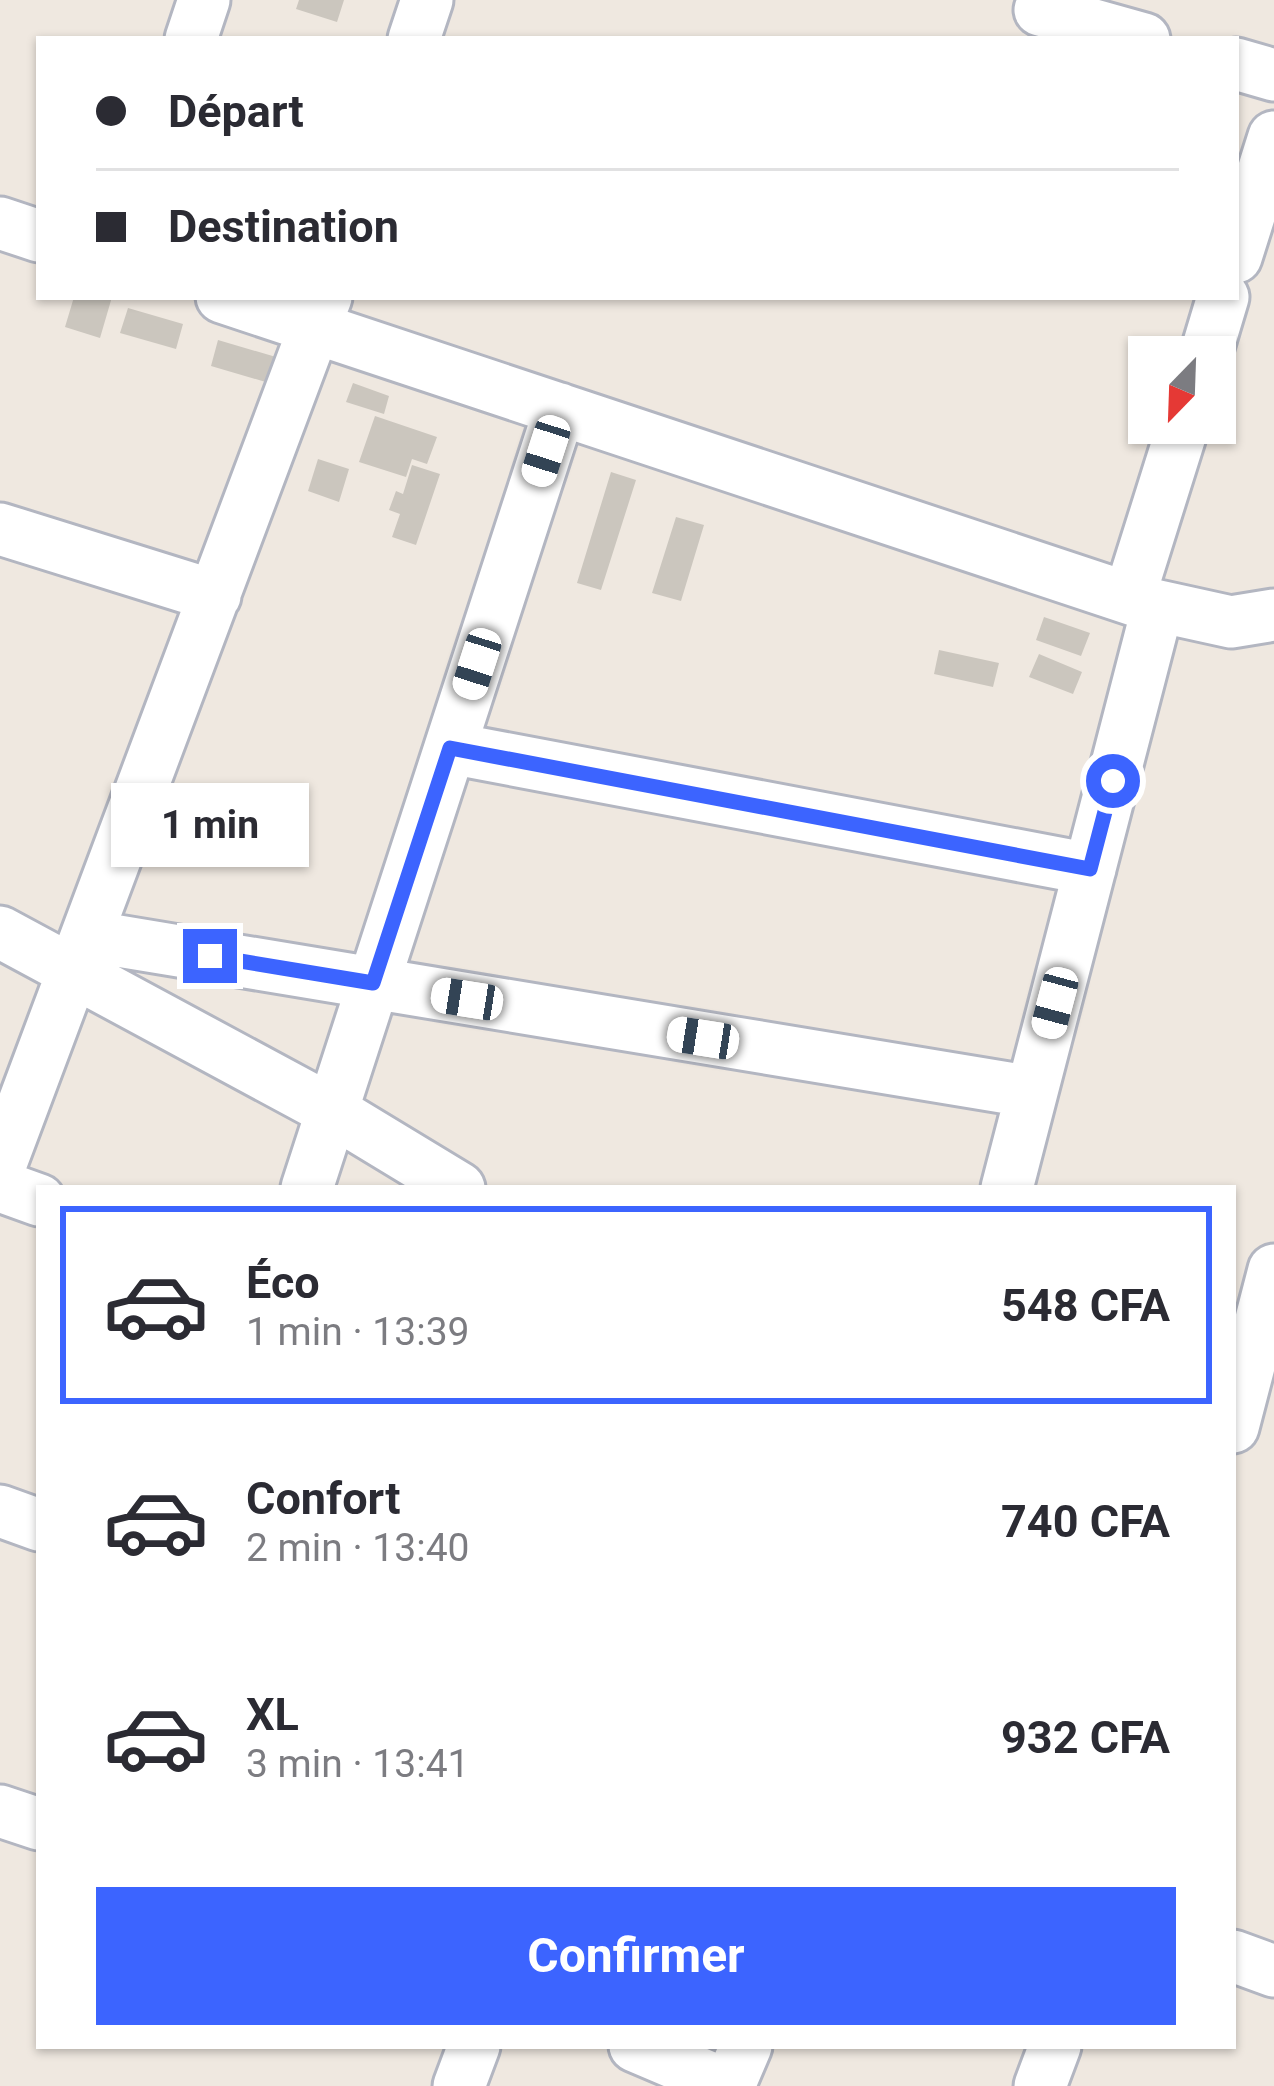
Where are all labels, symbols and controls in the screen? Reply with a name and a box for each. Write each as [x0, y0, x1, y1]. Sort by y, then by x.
text: Départ [168, 85, 304, 138]
text: Destination [168, 200, 399, 253]
north arrow [1128, 336, 1236, 444]
map controls [1128, 336, 1236, 444]
car [518, 411, 574, 491]
car [449, 624, 505, 704]
route start [1086, 754, 1140, 808]
callout: 1 min [111, 782, 309, 866]
text: 1 min [161, 802, 259, 848]
route end [183, 929, 237, 983]
car [1028, 964, 1082, 1042]
car [429, 976, 505, 1022]
car [665, 1015, 741, 1061]
icon: car [102, 1251, 210, 1359]
text: Éco [246, 1256, 320, 1309]
text: 548 CFA [1001, 1279, 1170, 1332]
text: 1 min · 13:39 [246, 1309, 469, 1355]
icon: car [102, 1467, 210, 1575]
text: Confort [246, 1472, 400, 1525]
text: 740 CFA [1001, 1495, 1170, 1548]
text: 2 min · 13:40 [246, 1525, 469, 1571]
icon: car [102, 1683, 210, 1791]
text: XL [246, 1688, 299, 1741]
text: 932 CFA [1001, 1711, 1170, 1764]
text: 3 min · 13:41 [246, 1741, 469, 1787]
button: Confirmer [96, 1887, 1176, 2025]

